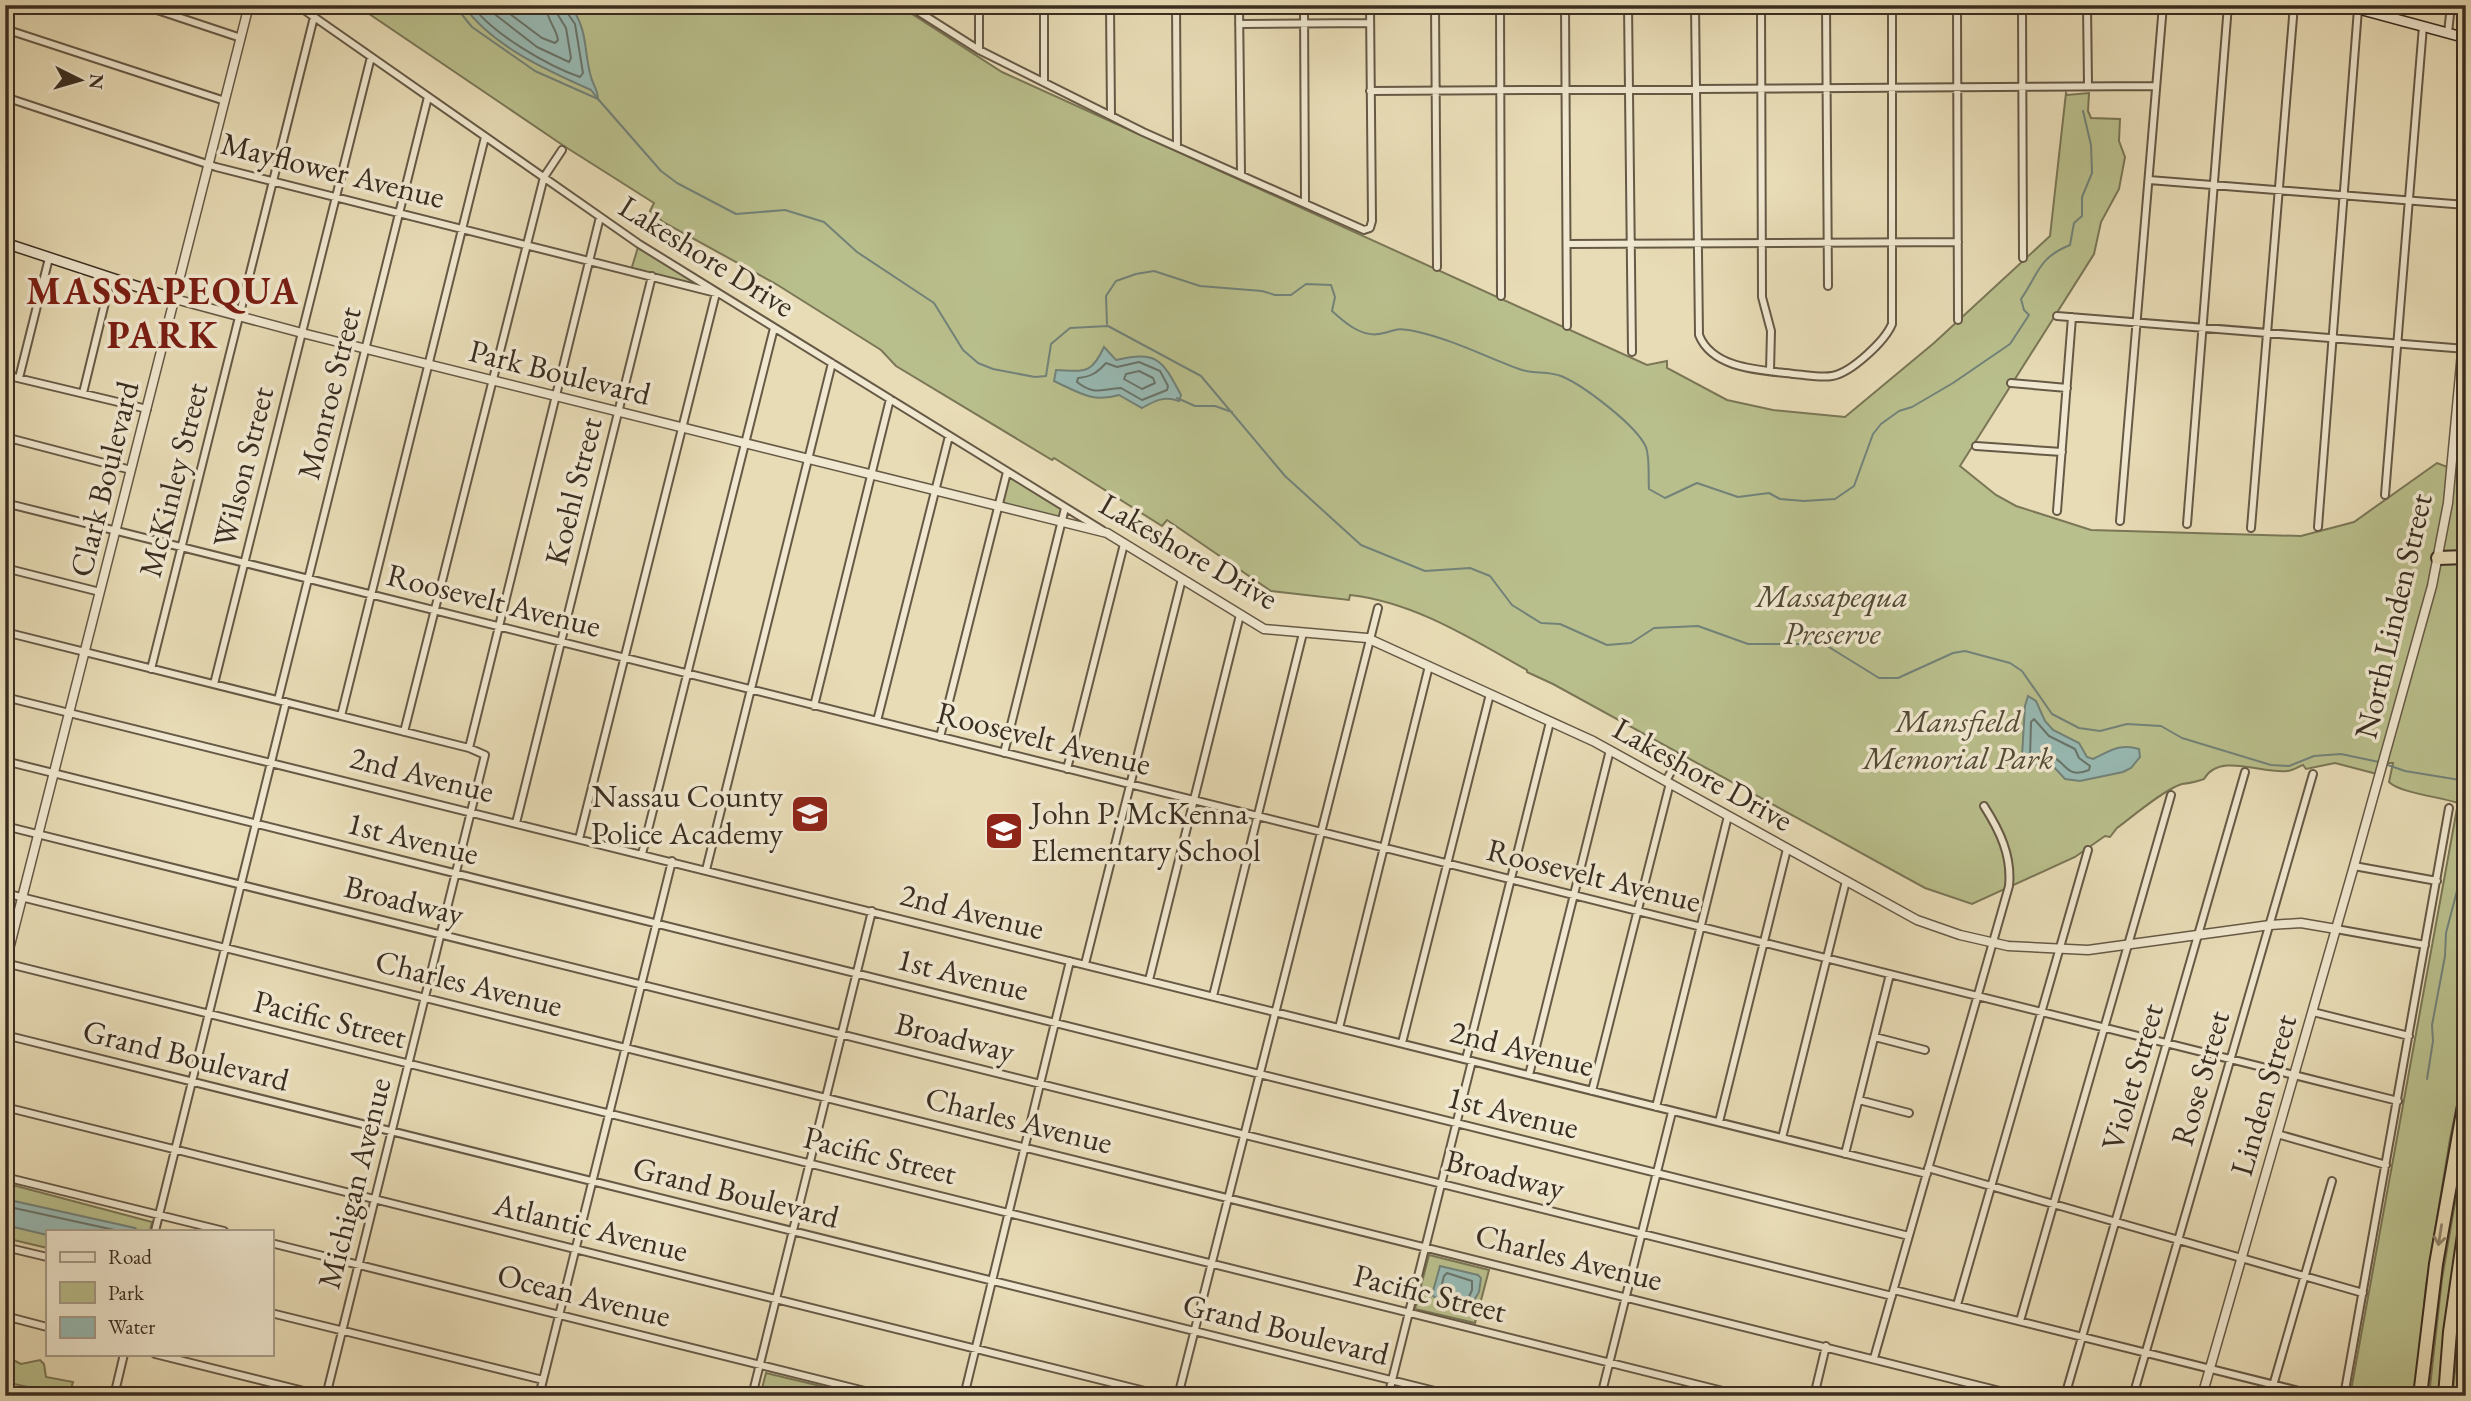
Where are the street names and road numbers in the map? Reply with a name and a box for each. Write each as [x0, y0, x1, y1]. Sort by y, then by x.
street label: Mayflower Avenue [217, 122, 449, 218]
street label: Lakeshore Drive [611, 185, 803, 327]
street label: Monroe Street [287, 302, 371, 484]
street label: Park Boulevard [465, 329, 656, 415]
street label: Clark Boulevard [59, 376, 149, 581]
street label: McKinley Street [129, 379, 217, 581]
street label: Wilson Street [203, 382, 283, 552]
street label: Koehl Street [534, 413, 612, 569]
street label: Lakeshore Drive [1092, 483, 1286, 619]
street label: North Linden Street [2344, 489, 2442, 743]
street label: Roosevelt Avenue [383, 553, 605, 647]
street label: Roosevelt Avenue [933, 691, 1155, 785]
street label: Lakeshore Drive [1606, 707, 1800, 841]
street label: 2nd Avenue [346, 736, 498, 812]
street label: 1st Avenue [343, 801, 483, 875]
street label: Roosevelt Avenue [1483, 828, 1705, 922]
street label: Broadway [340, 865, 469, 935]
street label: 2nd Avenue [896, 873, 1048, 949]
street label: 1st Avenue [893, 937, 1033, 1011]
street label: Charles Avenue [371, 939, 567, 1027]
street label: Pacific Street [249, 980, 411, 1058]
street label: Violet Street [2091, 999, 2173, 1155]
street label: Broadway [891, 1002, 1020, 1072]
street label: Rose Street [2161, 1006, 2239, 1150]
street label: Grand Boulevard [79, 1009, 294, 1101]
street label: 2nd Avenue [1446, 1010, 1598, 1086]
street label: Linden Street [2220, 1010, 2306, 1180]
street label: Michigan Avenue [308, 1073, 400, 1293]
street label: 1st Avenue [1443, 1075, 1583, 1149]
street label: Charles Avenue [921, 1076, 1117, 1164]
street label: Pacific Street [799, 1116, 961, 1194]
street label: Broadway [1441, 1139, 1570, 1209]
street label: Grand Boulevard [629, 1146, 844, 1238]
street label: Atlantic Avenue [489, 1182, 692, 1271]
street label: Charles Avenue [1471, 1213, 1667, 1301]
street label: Ocean Avenue [493, 1253, 675, 1337]
street label: Pacific Street [1349, 1254, 1511, 1332]
street label: Grand Boulevard [1179, 1283, 1394, 1375]

